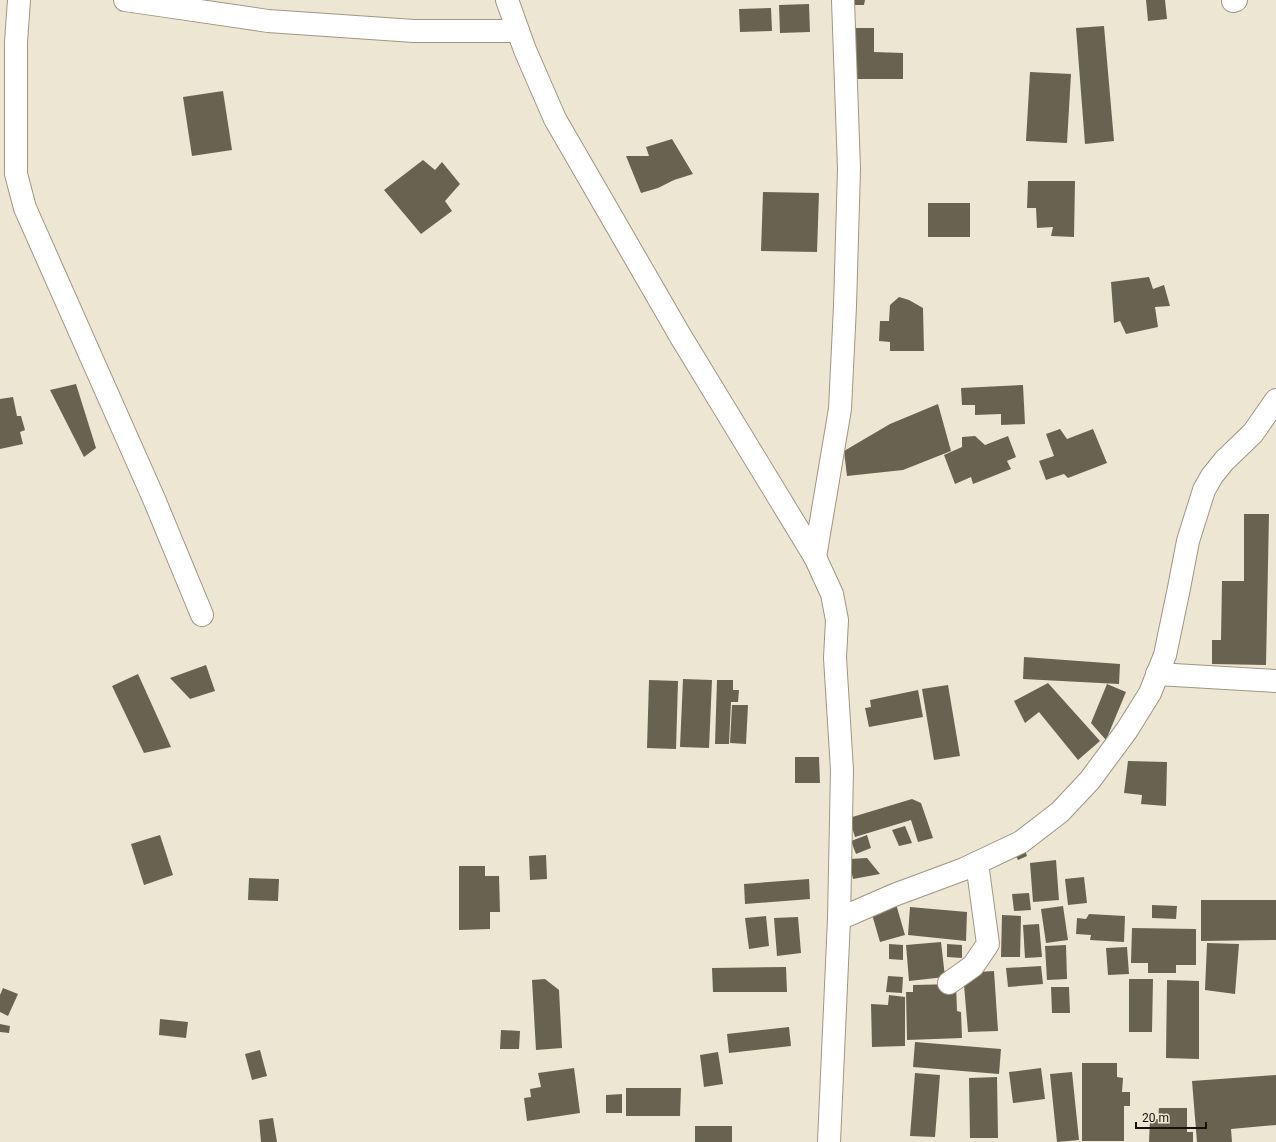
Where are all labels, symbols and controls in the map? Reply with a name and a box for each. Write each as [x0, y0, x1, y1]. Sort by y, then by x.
scale bar [1136, 1104, 1206, 1130]
text: 20 m [1142, 1111, 1169, 1125]

